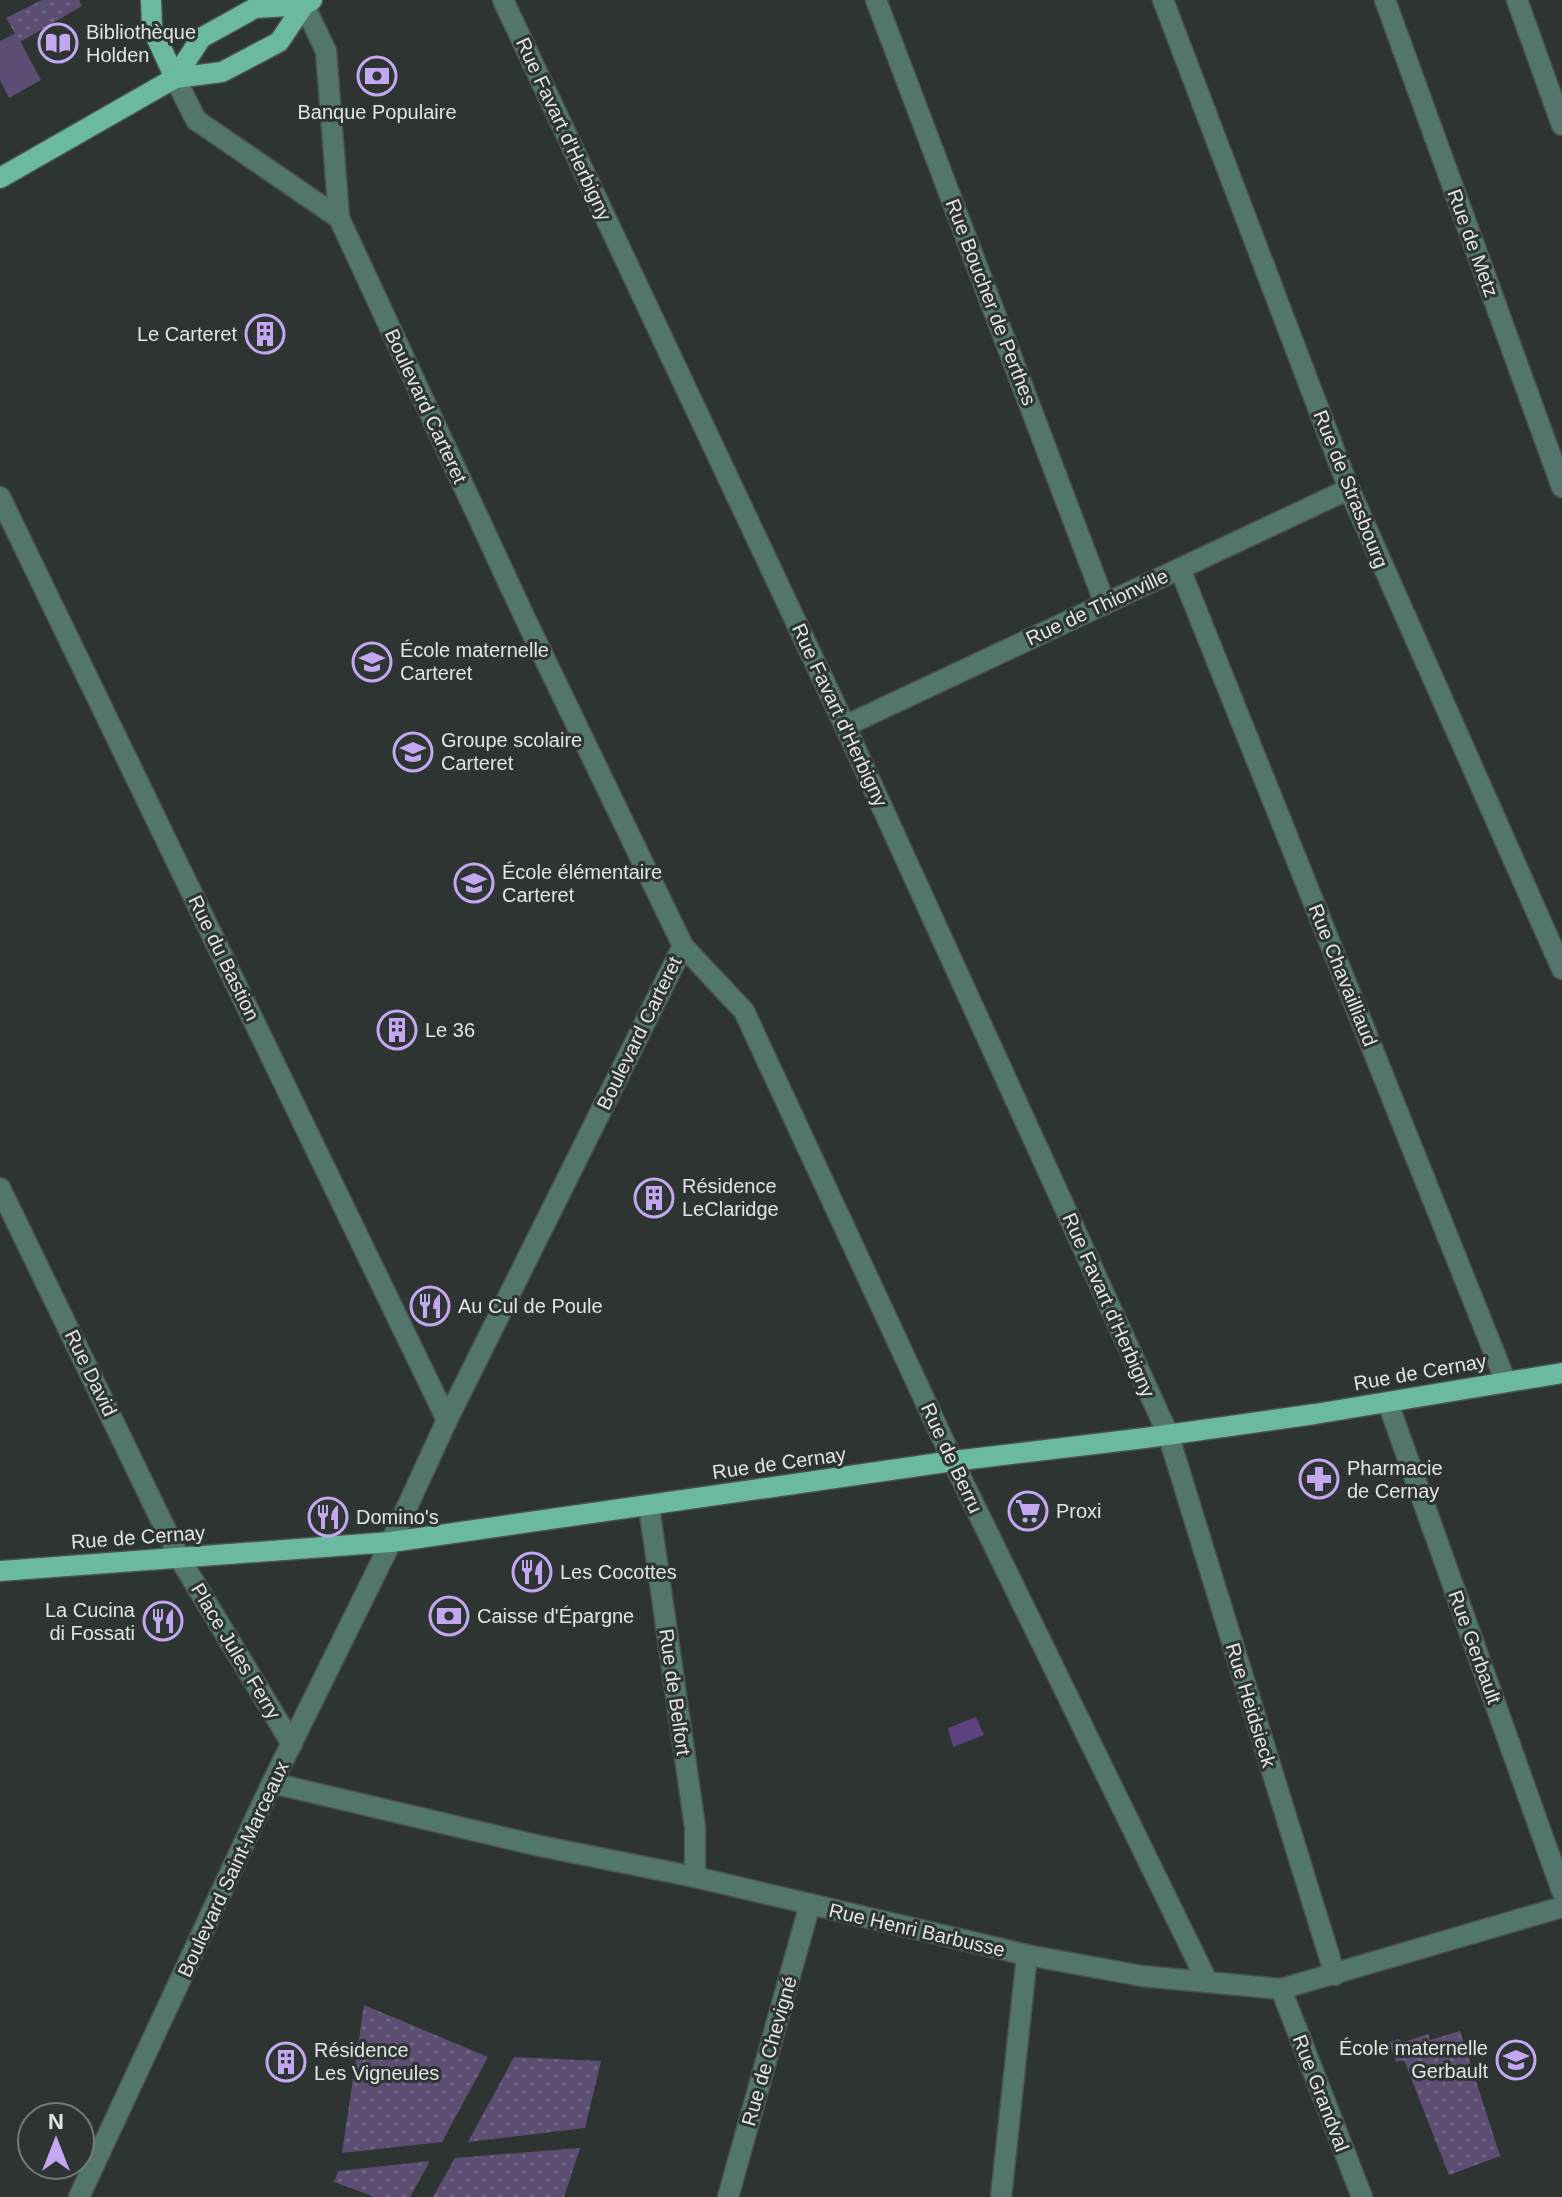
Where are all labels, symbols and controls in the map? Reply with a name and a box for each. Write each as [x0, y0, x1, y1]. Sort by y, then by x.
place label: Bibliothèque Holden [86, 21, 196, 66]
library icon: Bibliothèque Holden [37, 22, 79, 64]
street label: Rue Favart d'Herbigny [512, 34, 616, 224]
bank icon: Banque Populaire [356, 55, 398, 97]
place label: Banque Populaire [297, 101, 457, 123]
street label: Rue de Metz [1443, 186, 1503, 300]
street label: Rue Boucher de Perthes [941, 196, 1041, 408]
building icon: Le Carteret [244, 313, 286, 355]
place label: Le Carteret [137, 323, 237, 345]
street label: Boulevard Carteret [381, 325, 472, 487]
street label: Rue de Strasbourg [1309, 407, 1393, 571]
street label: Rue de Thionville [1022, 564, 1172, 650]
street label: Rue Favart d'Herbigny [788, 620, 892, 810]
place label: École maternelle Carteret [400, 639, 549, 684]
school or university icon: École maternelle Carteret [351, 641, 393, 683]
place label: Groupe scolaire Carteret [441, 729, 582, 774]
school or university icon: Groupe scolaire Carteret [392, 731, 434, 773]
place label: École élémentaire Carteret [502, 861, 662, 906]
school or university icon: École élémentaire Carteret [453, 862, 495, 904]
street label: Rue du Bastion [184, 892, 264, 1024]
street label: Rue Chavailliaud [1304, 901, 1382, 1049]
street label: Boulevard Carteret [592, 952, 686, 1113]
building icon: Le 36 [376, 1009, 418, 1051]
place label: Le 36 [425, 1019, 475, 1041]
place label: Résidence LeClaridge [682, 1175, 779, 1220]
building icon: Résidence LeClaridge [633, 1177, 675, 1219]
street label: Rue Favart d'Herbigny [1058, 1209, 1160, 1401]
restaurant icon: Au Cul de Poule [409, 1285, 451, 1327]
place label: Au Cul de Poule [458, 1295, 603, 1317]
street label: Rue David [61, 1326, 121, 1420]
street label: Rue de Cernay [1352, 1349, 1488, 1395]
street label: Rue de Berru [917, 1399, 987, 1517]
street label: Rue de Cernay [711, 1443, 847, 1483]
place label: Pharmacie de Cernay [1347, 1457, 1443, 1502]
pharmacy icon: Pharmacie de Cernay [1298, 1458, 1340, 1500]
supermarket icon: Proxi [1007, 1490, 1049, 1532]
restaurant icon: Domino's [307, 1496, 349, 1538]
place label: Proxi [1056, 1500, 1102, 1522]
place label: Domino's [356, 1506, 439, 1528]
street label: Rue de Cernay [70, 1521, 206, 1553]
restaurant icon: Les Cocottes [511, 1551, 553, 1593]
place label: Les Cocottes [560, 1561, 677, 1583]
street label: Place Jules Ferry [187, 1579, 285, 1723]
street label: Rue Gerbault [1444, 1587, 1506, 1707]
bank icon: Caisse d'Épargne [428, 1595, 470, 1637]
place label: La Cucina di Fossati [45, 1599, 136, 1644]
restaurant icon: La Cucina di Fossati [142, 1600, 184, 1642]
place label: Caisse d'Épargne [477, 1605, 634, 1627]
street label: Rue de Belfort [655, 1627, 695, 1757]
street label: Rue Heidsieck [1222, 1640, 1281, 1771]
street label: Boulevard Saint-Marceaux [173, 1758, 293, 1980]
street label: Rue Henri Barbusse [827, 1899, 1007, 1961]
street label: Rue de Chevigné [737, 1974, 801, 2128]
street label: Rue Grandval [1289, 2031, 1353, 2155]
place label: École maternelle Gerbault [1339, 2037, 1488, 2082]
place label: Résidence Les Vigneules [314, 2039, 439, 2084]
school or university icon: École maternelle Gerbault [1495, 2039, 1537, 2081]
building icon: Résidence Les Vigneules [265, 2041, 307, 2083]
north arrow [16, 2101, 96, 2181]
text: N [48, 2109, 64, 2134]

